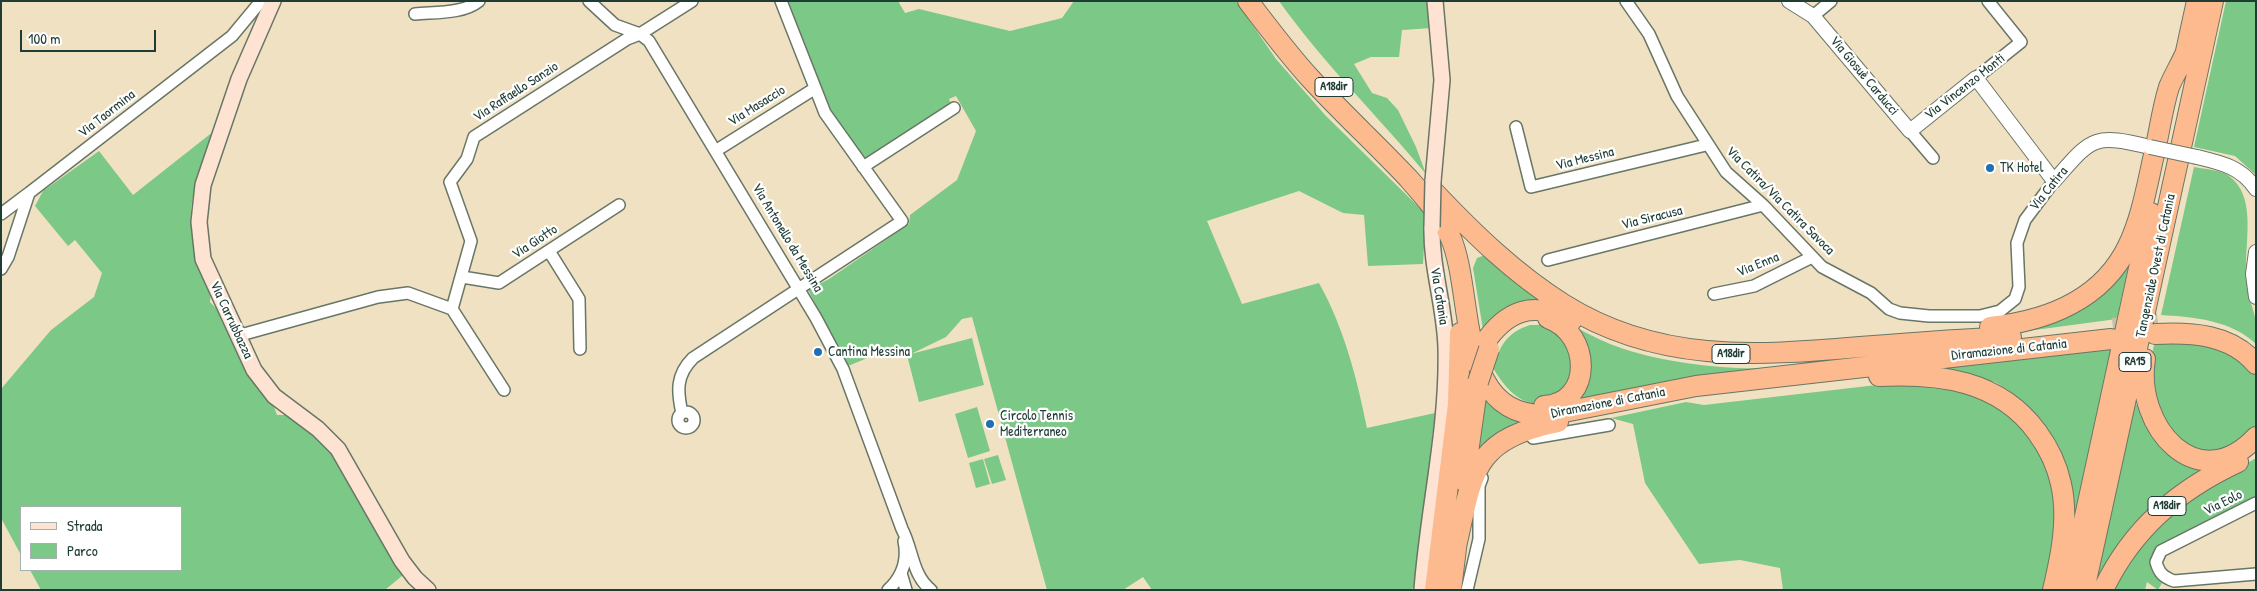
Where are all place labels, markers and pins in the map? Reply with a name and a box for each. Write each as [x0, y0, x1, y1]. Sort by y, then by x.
place label: TK Hotel [2000, 160, 2043, 176]
marker: TK Hotel [1984, 162, 1996, 174]
place label: Cantina Messina [828, 344, 910, 360]
marker: Cantina Messina [812, 346, 824, 358]
place label: Circolo Tennis Mediterraneo [1000, 408, 1073, 441]
marker: Circolo Tennis Mediterraneo [984, 418, 996, 430]

